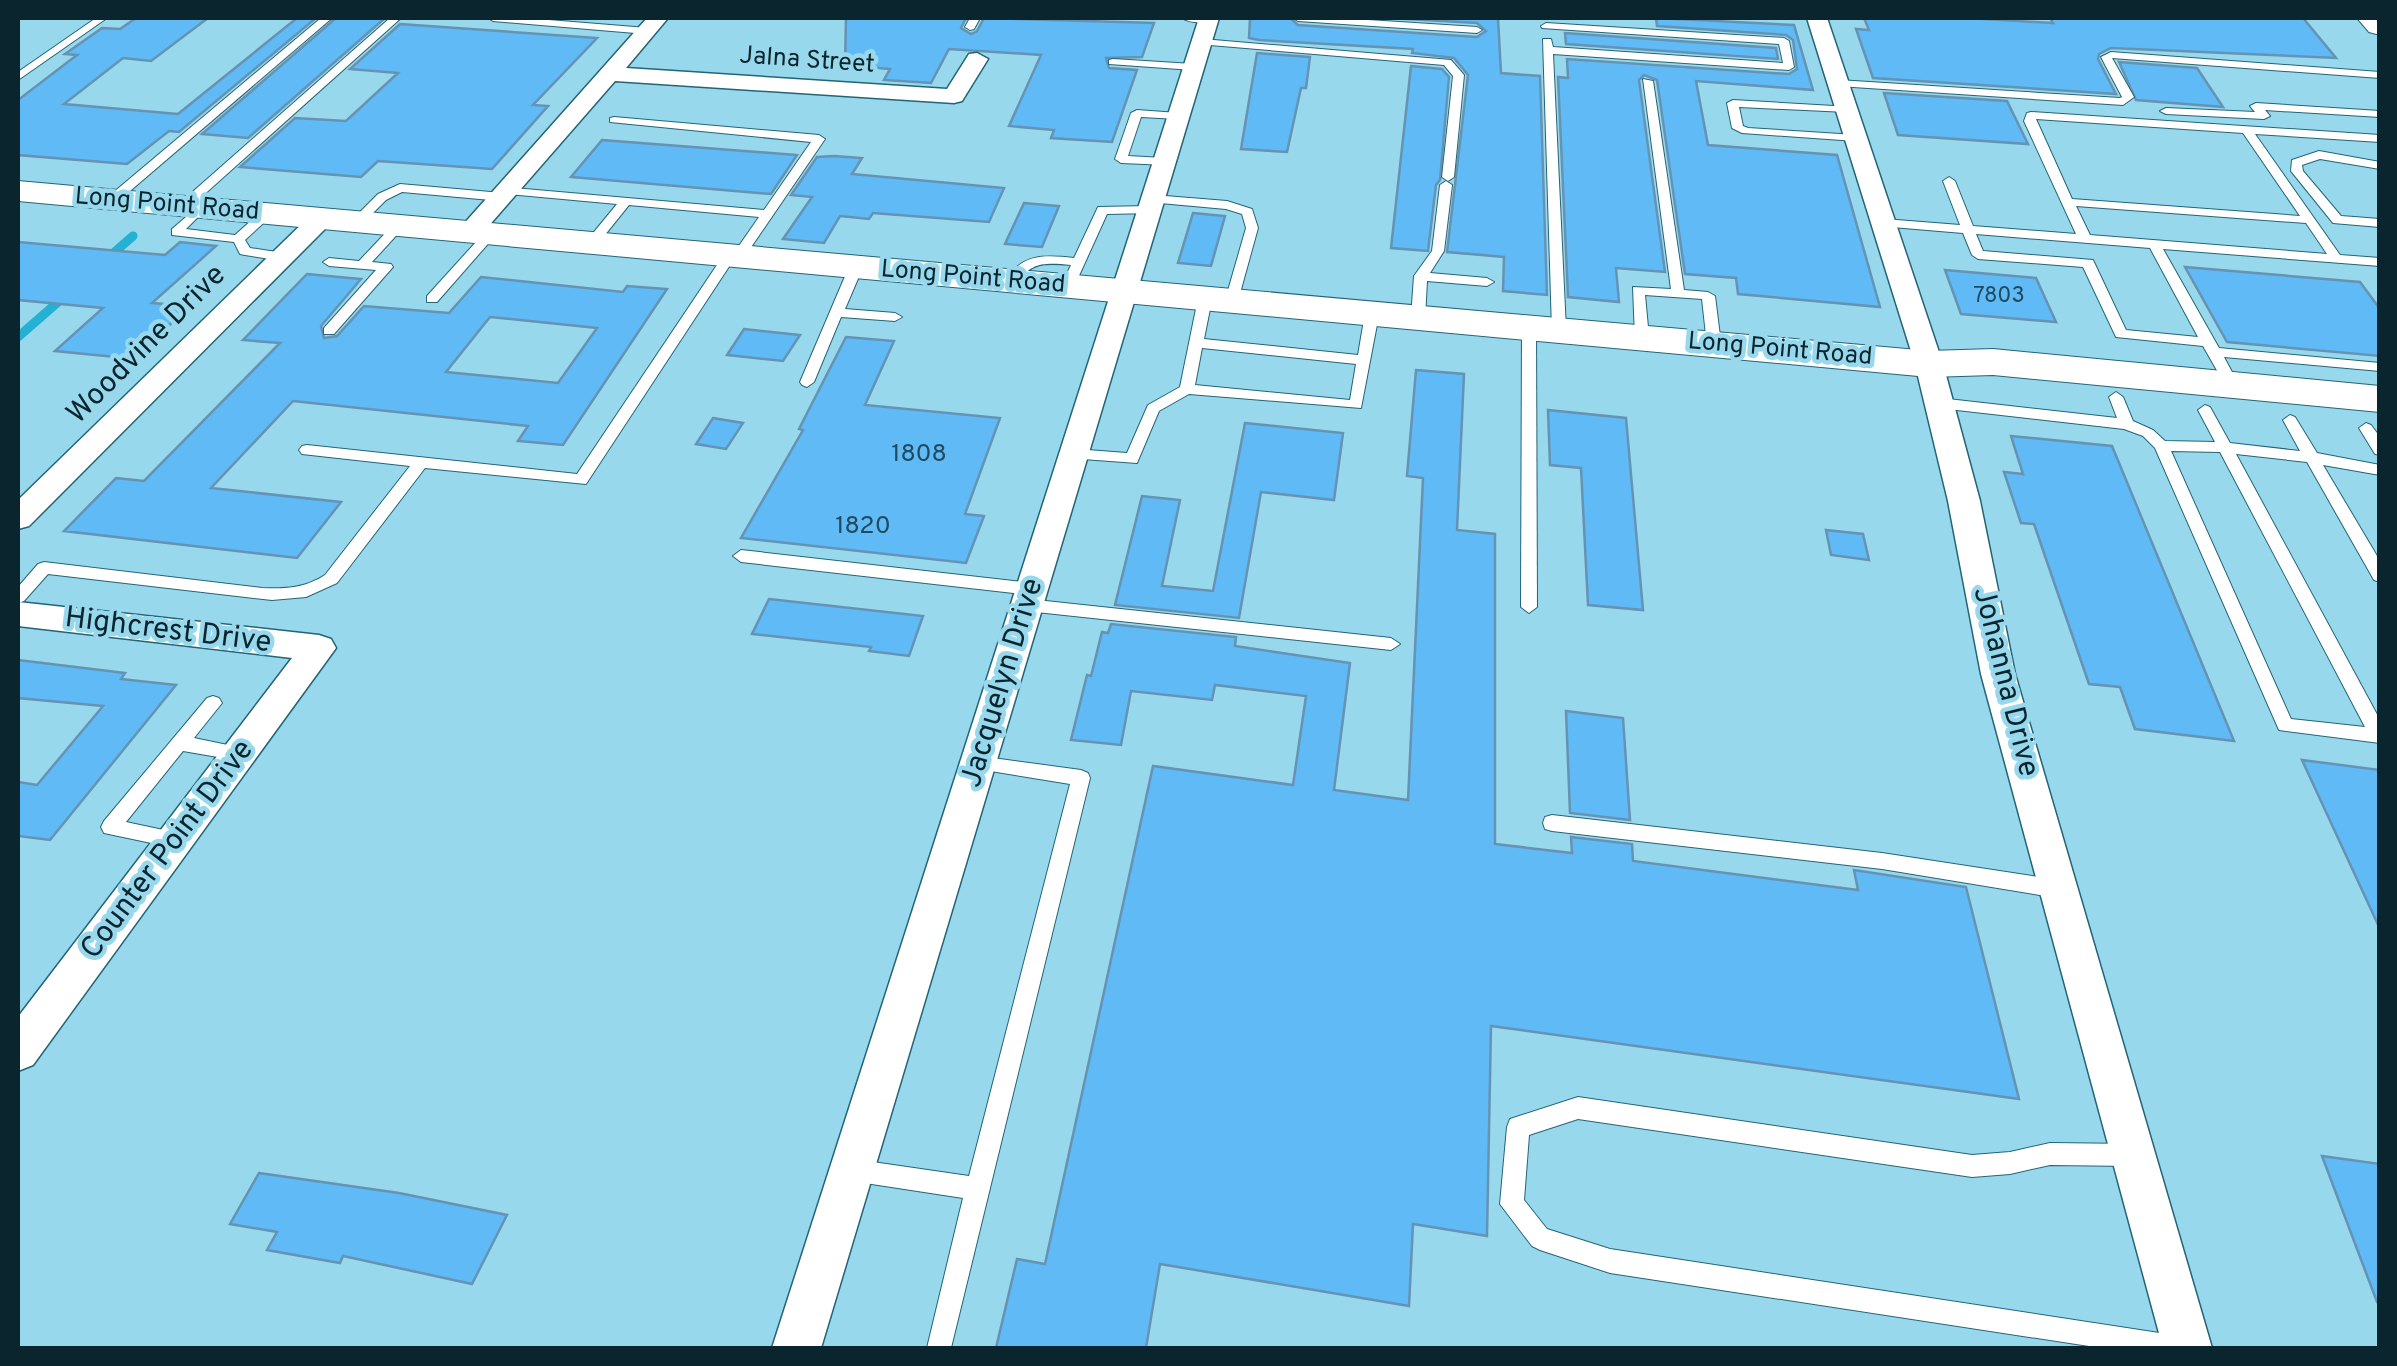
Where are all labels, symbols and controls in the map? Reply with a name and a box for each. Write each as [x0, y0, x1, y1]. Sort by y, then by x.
street label: Jalna Street [738, 40, 876, 82]
street label: Long Point Road [73, 181, 261, 229]
street label: Long Point Road [879, 254, 1067, 302]
street label: Woodvine Drive [60, 258, 234, 432]
house number: 7803 [1973, 283, 2025, 310]
street label: Long Point Road [1686, 326, 1874, 374]
house number: 1808 [891, 439, 947, 471]
house number: 1820 [835, 511, 891, 543]
street label: Jacquelyn Drive [954, 574, 1052, 792]
street label: Johanna Drive [1964, 583, 2046, 781]
street label: Highcrest Drive [63, 600, 273, 662]
street label: Counter Point Drive [73, 733, 263, 967]

